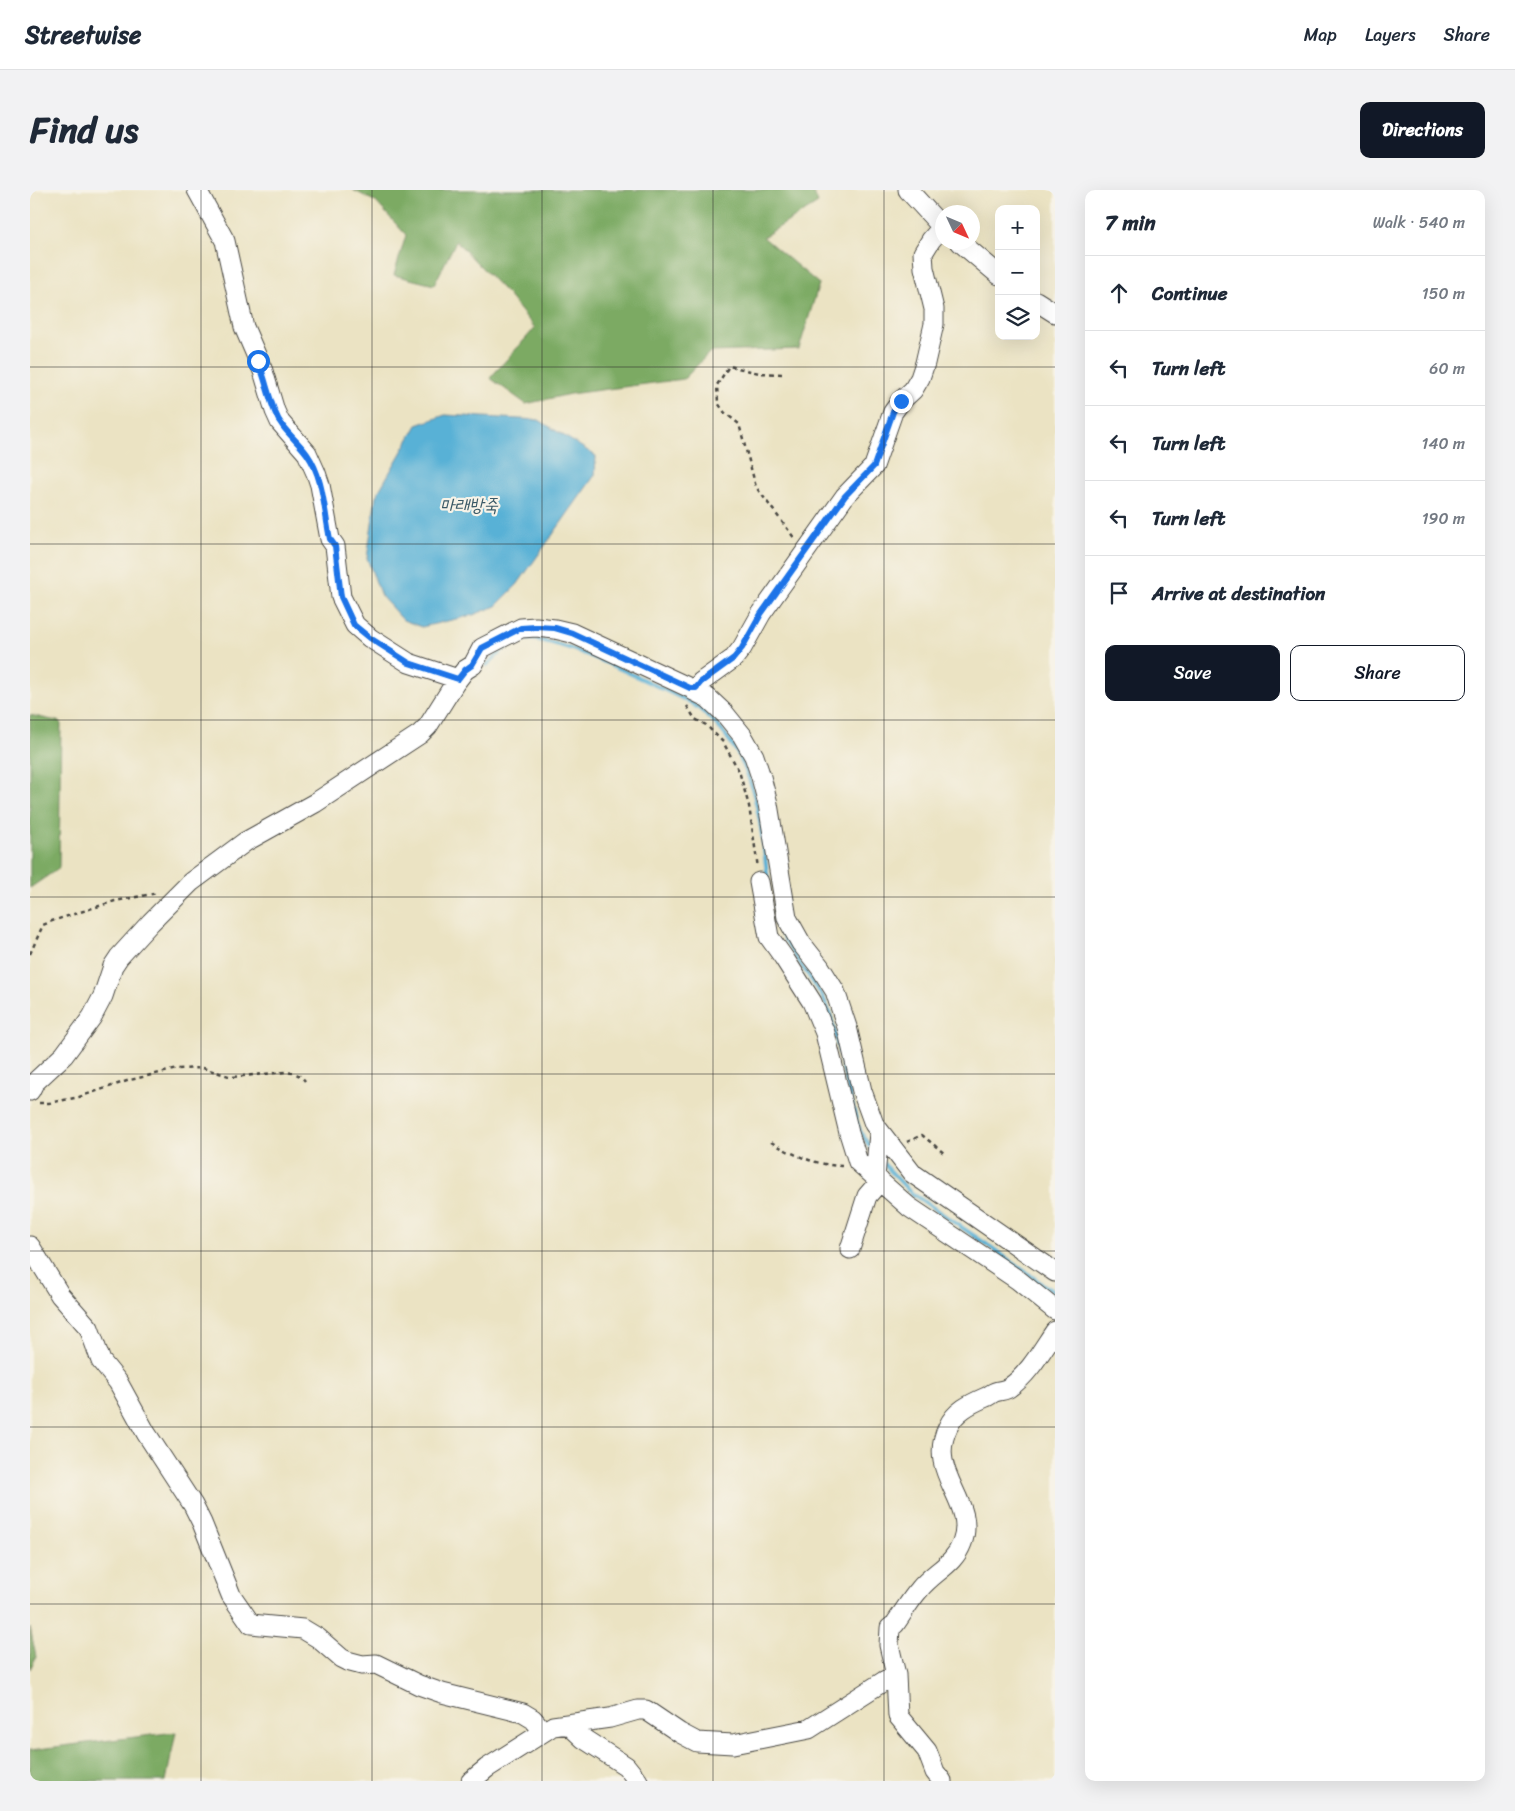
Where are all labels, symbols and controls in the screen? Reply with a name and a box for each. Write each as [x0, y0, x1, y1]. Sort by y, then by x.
text: Streetwise [25, 14, 141, 56]
text: Map [1304, 19, 1337, 51]
text: Layers [1365, 19, 1416, 51]
text: Share [1444, 19, 1490, 51]
text: Find us [30, 99, 138, 161]
button: Directions [1360, 102, 1485, 158]
text: 7 min [1105, 204, 1156, 242]
north arrow [935, 205, 980, 250]
map controls [995, 205, 1040, 340]
button: + [995, 205, 1040, 250]
text: Walk · 540 m [1373, 208, 1465, 237]
button: − [995, 250, 1040, 295]
text: Continue [1152, 277, 1228, 310]
icon: ahead [1105, 279, 1133, 307]
text: 150 m [1422, 279, 1465, 308]
button: layers [995, 295, 1040, 340]
route start [247, 350, 270, 373]
text: Turn left [1152, 352, 1225, 385]
icon: left [1105, 354, 1133, 382]
text: 60 m [1429, 354, 1465, 383]
route end [890, 390, 913, 413]
text: Turn left [1152, 427, 1225, 460]
icon: left [1105, 429, 1133, 457]
text: 140 m [1422, 429, 1465, 458]
water label: 마래방죽 [440, 489, 498, 521]
text: Turn left [1152, 502, 1225, 535]
icon: left [1105, 504, 1133, 532]
text: 190 m [1422, 504, 1465, 533]
text: Arrive at destination [1152, 577, 1325, 610]
icon: arrive [1105, 579, 1133, 607]
button: Save [1105, 645, 1280, 701]
button: Share [1290, 645, 1465, 701]

